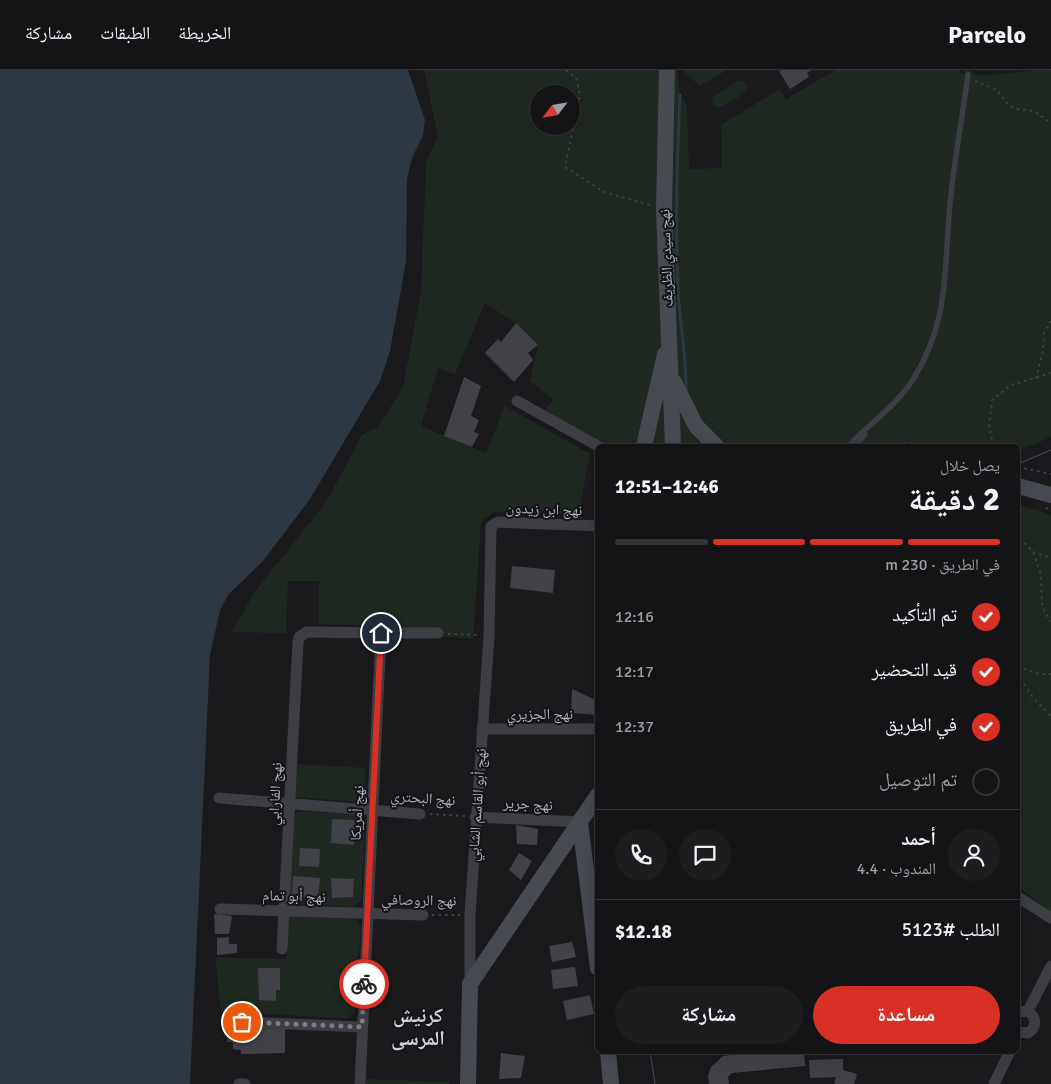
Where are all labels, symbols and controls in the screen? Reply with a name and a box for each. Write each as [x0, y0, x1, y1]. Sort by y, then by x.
text: Parcelo [948, 20, 1026, 50]
text: مشاركة [25, 22, 72, 44]
text: الطبقات [100, 22, 150, 44]
text: الخريطة [178, 22, 231, 44]
north arrow [530, 85, 580, 135]
map controls [530, 85, 580, 135]
street label: نهج سيدي الظريف [655, 209, 680, 307]
text: يصل خلال [940, 456, 1000, 476]
text: 12:46–12:51 [615, 475, 719, 499]
text: 2 دقيقة [908, 480, 1000, 519]
street label: نهج ابن زيدون [505, 499, 583, 520]
text: في الطريق · 230 m [885, 555, 1000, 575]
text: تم التأكيد [892, 603, 957, 627]
icon: check [972, 603, 1000, 631]
text: 12:16 [615, 607, 654, 627]
pin [360, 612, 402, 654]
icon: home [367, 619, 395, 647]
text: قيد التحضير [872, 658, 957, 682]
icon: check [972, 658, 1000, 686]
text: 12:17 [615, 662, 654, 682]
street label: نهج الجزيري [507, 705, 573, 726]
text: في الطريق [885, 713, 957, 737]
icon: check [972, 713, 1000, 741]
text: 12:37 [615, 717, 654, 737]
street label: نهج أبو القاسم الشابي [464, 748, 493, 862]
street label: نهج الفارابي [264, 762, 288, 826]
text: تم التوصيل [879, 768, 957, 792]
street label: نهج أمريكا [347, 785, 368, 841]
street label: نهج البحتري [390, 787, 456, 812]
street label: نهج جرير [502, 794, 553, 815]
text: أحمد [901, 827, 936, 851]
button: phone [615, 829, 667, 881]
button: chat [679, 829, 731, 881]
button: person [948, 829, 1000, 881]
text: المندوب · 4.4 [857, 859, 936, 879]
street label: نهج أبو تمام [262, 886, 326, 907]
street label: نهج الروصافي [381, 890, 457, 912]
text: الطلب #5123 [902, 918, 1000, 942]
text: $12.18 [615, 920, 672, 944]
courier [339, 959, 389, 1009]
icon: bike [350, 970, 378, 998]
button: مشاركة [615, 986, 803, 1044]
button: مساعدة [813, 986, 1000, 1044]
pin [221, 1001, 263, 1043]
district label: كرنيش المرسى [391, 1003, 445, 1051]
icon: bag [228, 1008, 256, 1036]

